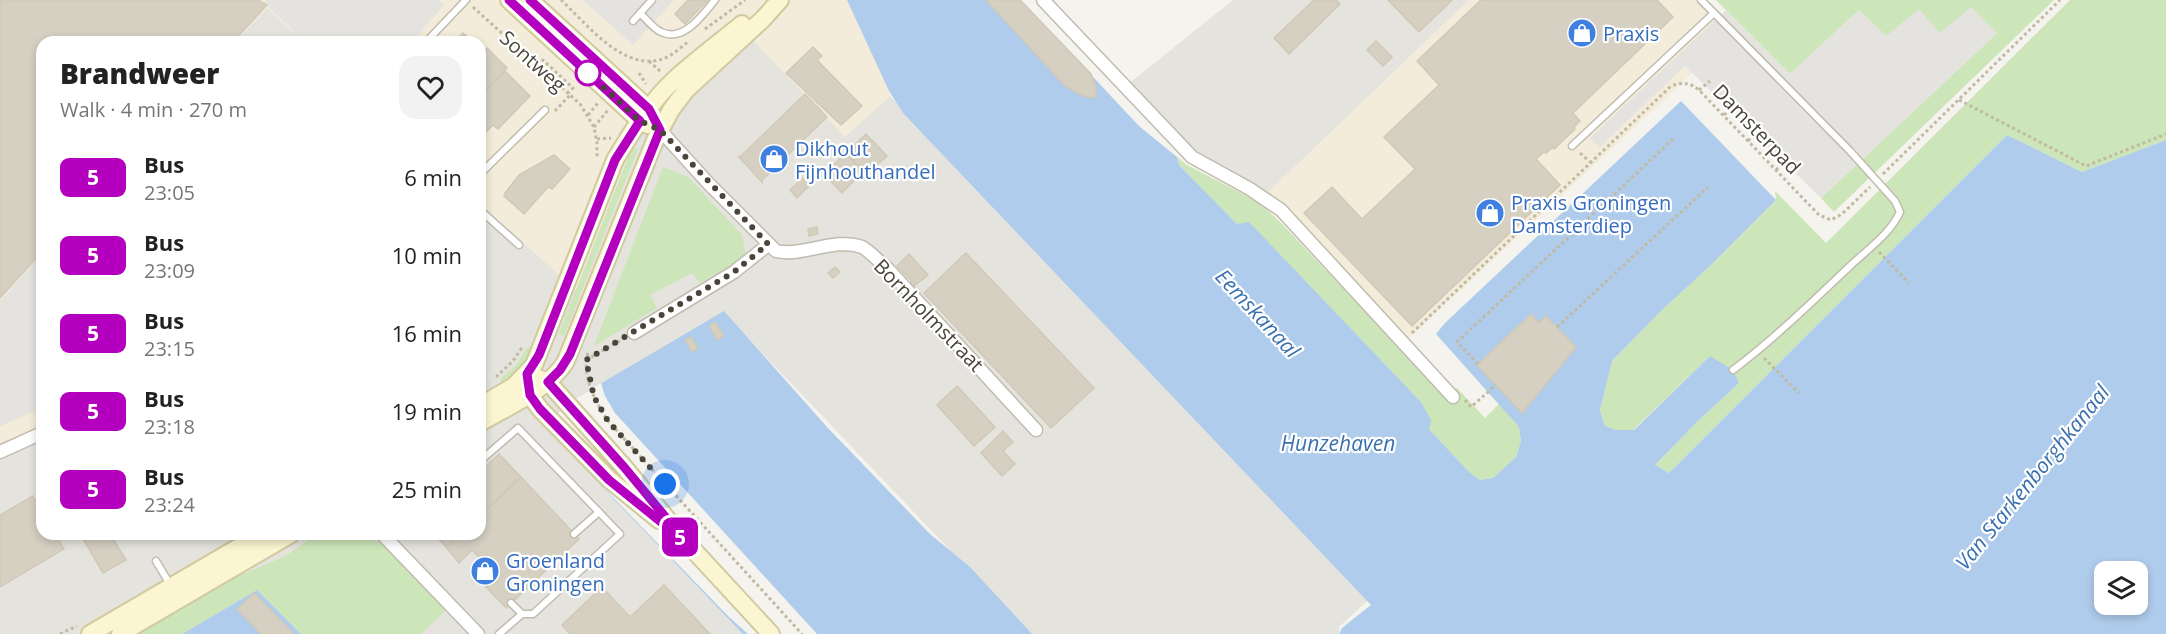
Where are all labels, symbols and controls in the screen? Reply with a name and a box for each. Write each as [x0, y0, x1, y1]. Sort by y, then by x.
shop icon: Praxis [1566, 17, 1598, 49]
place label: Praxis [1603, 20, 1659, 47]
street label: Sontweg [494, 24, 572, 98]
text: Brandweer [60, 54, 219, 92]
button: heart [399, 56, 462, 119]
unlabelled marker [575, 60, 601, 86]
street label: Damsterpad [1707, 78, 1807, 180]
text: Walk · 4 min · 270 m [60, 96, 247, 123]
place label: Dikhout Fijnhouthandel [795, 135, 936, 185]
shop icon: Dikhout Fijnhouthandel [758, 143, 790, 175]
text: Bus [144, 149, 184, 179]
text: 6 min [404, 162, 462, 192]
text: 5 [87, 163, 99, 191]
text: 23:05 [144, 179, 195, 206]
place label: Praxis Groningen Damsterdiep [1511, 189, 1671, 239]
shop icon: Praxis Groningen Damsterdiep [1474, 197, 1506, 229]
text: Bus [144, 227, 184, 257]
text: 10 min [392, 240, 462, 270]
text: 5 [87, 241, 99, 269]
street label: Bornholmstraat [868, 253, 990, 377]
text: 23:09 [144, 257, 195, 284]
water label: Eemskanaal [1210, 263, 1307, 364]
text: Bus [144, 305, 184, 335]
text: 16 min [392, 318, 462, 348]
text: 5 [87, 319, 99, 347]
text: 23:15 [144, 335, 195, 362]
water label: Van Starkenborghkanaal [1949, 378, 2116, 575]
text: Bus [144, 383, 184, 413]
text: 19 min [392, 396, 462, 426]
text: 5 [87, 397, 99, 425]
text: 23:18 [144, 413, 195, 440]
water label: Hunzehaven [1281, 429, 1395, 457]
text: Bus [144, 461, 184, 491]
your location [650, 469, 680, 499]
text: 25 min [392, 474, 462, 504]
text: 5 [87, 475, 99, 503]
text: 23:24 [144, 491, 195, 518]
line badge: 5 [660, 518, 700, 556]
text: 5 [674, 523, 686, 551]
place label: Groenland Groningen [506, 547, 605, 597]
shop icon: Groenland Groningen [469, 555, 501, 587]
map controls [2094, 561, 2148, 615]
button: layers [2094, 561, 2148, 615]

